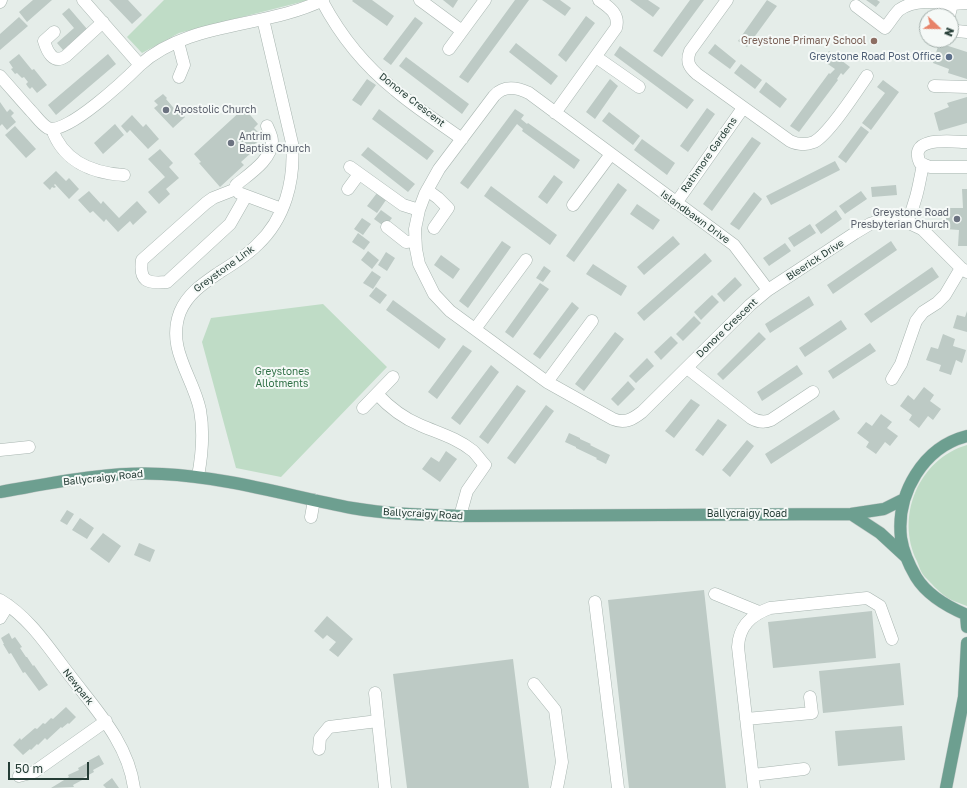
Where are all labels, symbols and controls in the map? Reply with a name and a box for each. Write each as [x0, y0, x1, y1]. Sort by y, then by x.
north arrow [919, 8, 959, 48]
text: N [942, 26, 957, 39]
place label: Greystone Primary School [741, 35, 866, 47]
marker: Greystone Primary School [869, 36, 879, 46]
place label: Greystone Road Post Office [809, 51, 941, 63]
marker: Greystone Road Post Office [944, 52, 954, 62]
street label: Donore Crescent [377, 71, 447, 129]
place label: Apostolic Church [174, 104, 256, 116]
marker: Apostolic Church [161, 105, 171, 115]
street label: Rathmore Gardens [678, 115, 740, 195]
place label: Antrim Baptist Church [239, 131, 310, 154]
marker: Antrim Baptist Church [226, 138, 236, 148]
street label: Islandbawn Drive [658, 188, 732, 246]
place label: Greystone Road Presbyterian Church [851, 207, 949, 230]
marker: Greystone Road Presbyterian Church [952, 214, 962, 224]
street label: Bleerick Drive [784, 237, 846, 283]
street label: Greystone Link [191, 243, 257, 295]
street label: Donore Crescent [694, 296, 760, 360]
park label: Greystones Allotments [255, 366, 309, 390]
street label: Ballycraigy Road [62, 468, 144, 488]
street label: Ballycraigy Road [383, 506, 463, 522]
street label: Ballycraigy Road [707, 508, 787, 520]
street label: Newpark [60, 666, 96, 708]
scale bar [10, 754, 91, 780]
text: 50 m [15, 761, 43, 776]

